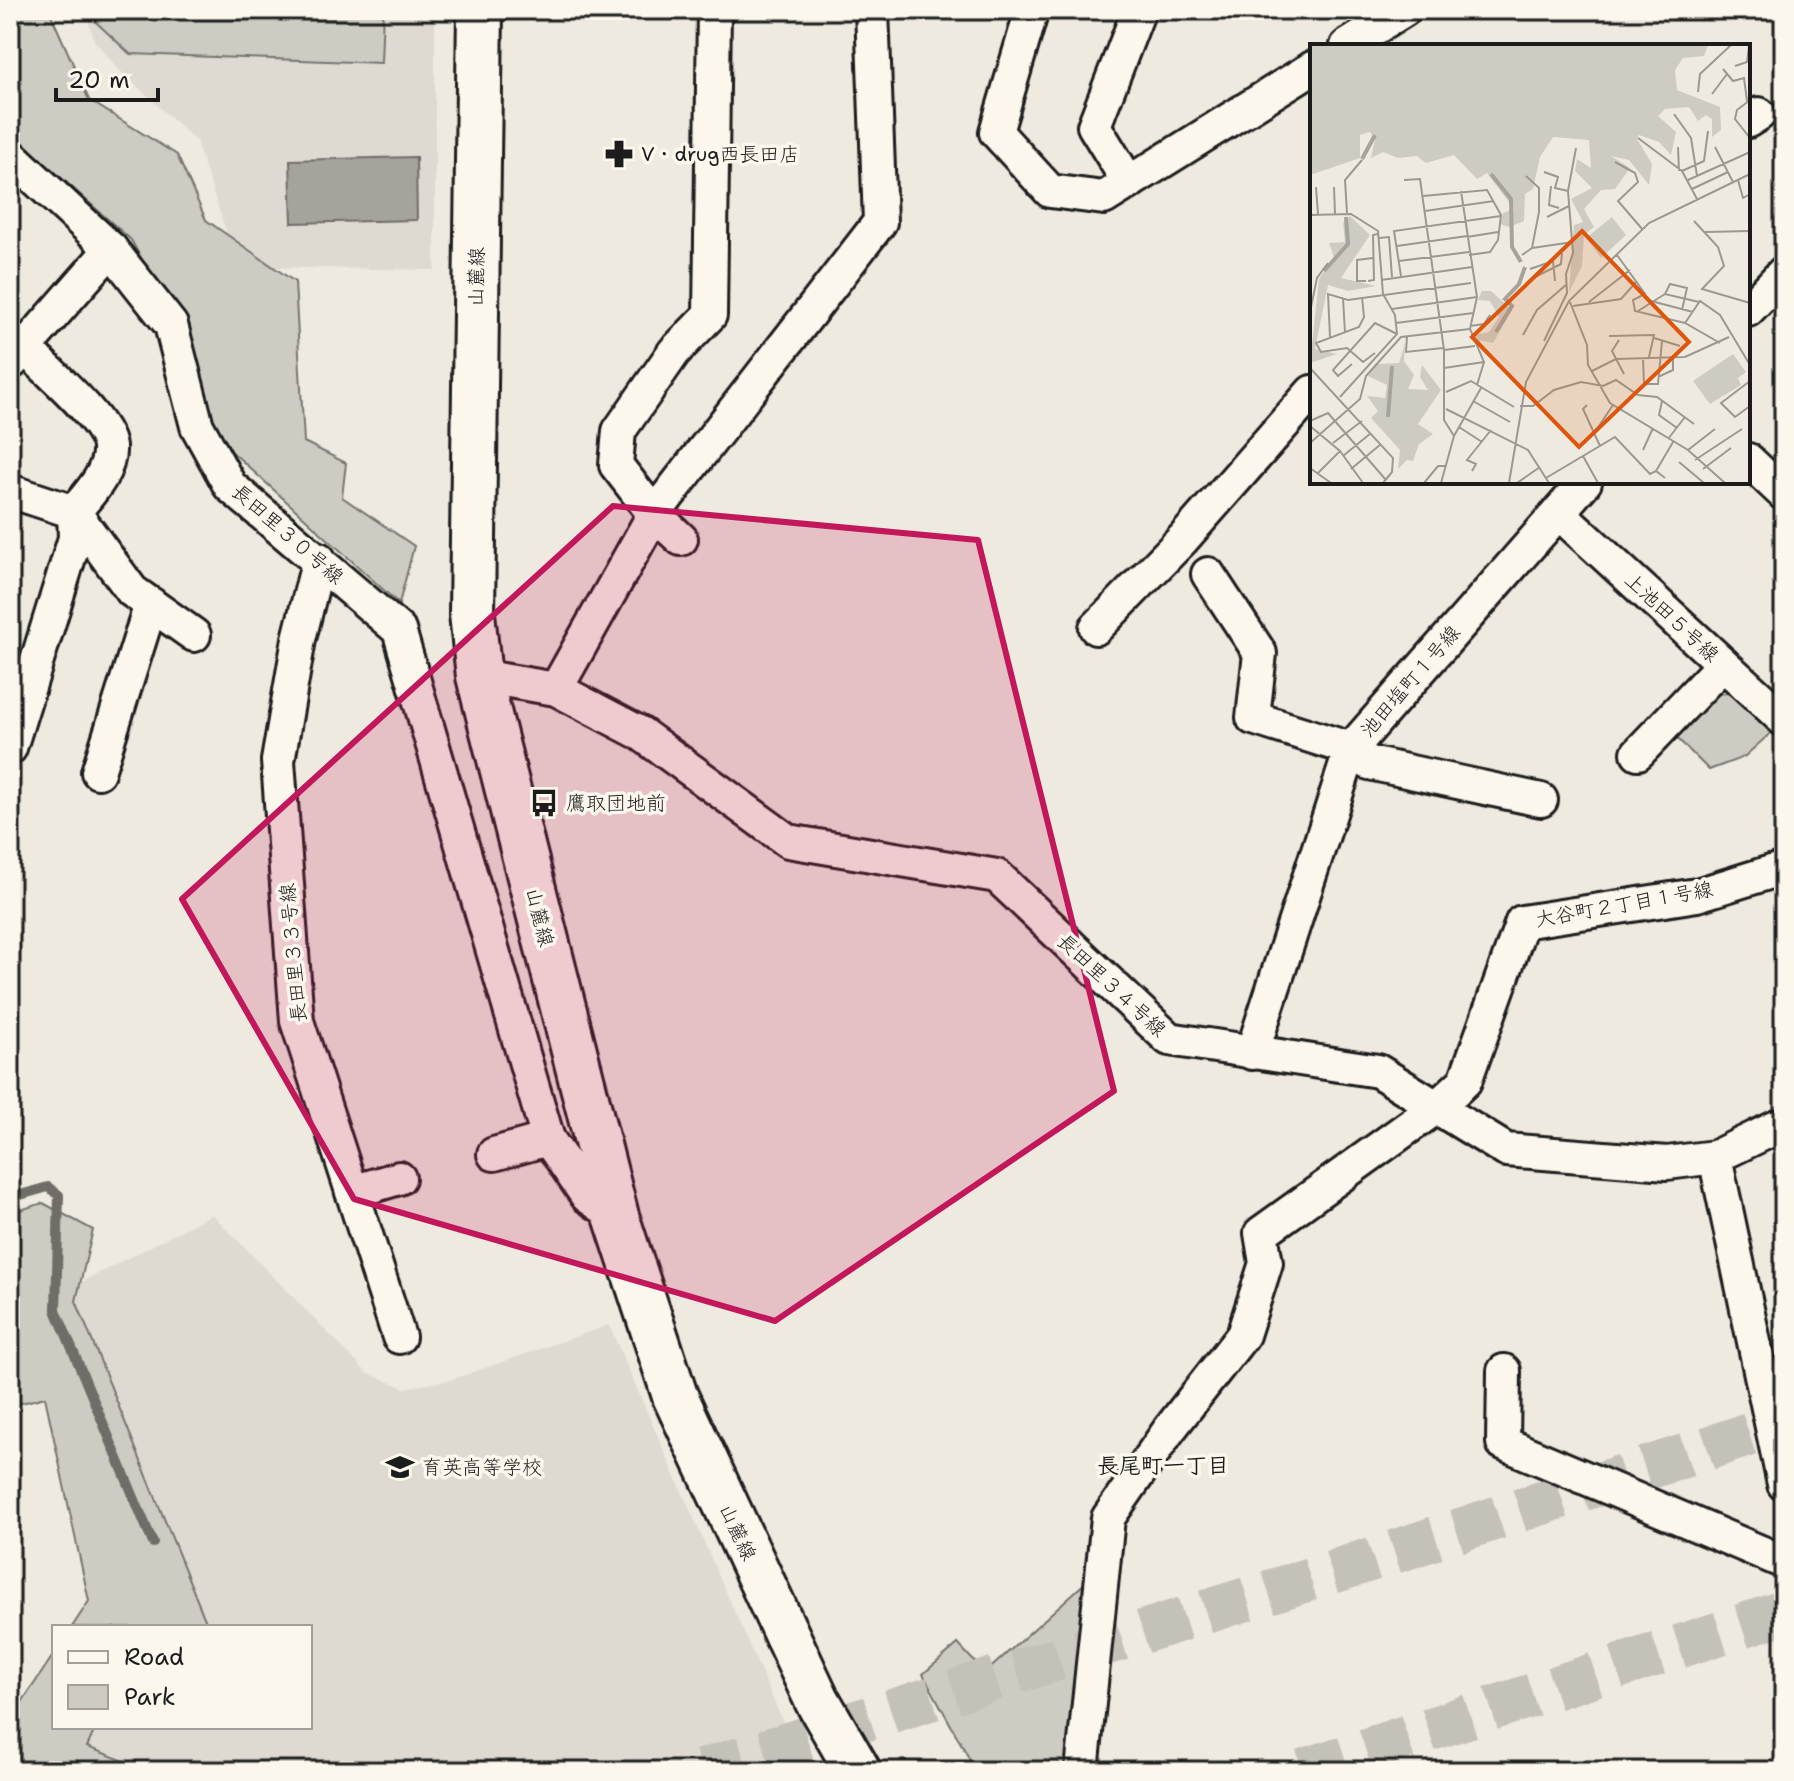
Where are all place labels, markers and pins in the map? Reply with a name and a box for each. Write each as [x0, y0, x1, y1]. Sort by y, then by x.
pharmacy icon: V・drug西長田店 [604, 139, 634, 169]
place label: V・drug西長田店 [641, 141, 800, 167]
bus stop icon: 鷹取団地前 [529, 788, 559, 818]
place label: 鷹取団地前 [566, 790, 666, 816]
school or university icon: 育英高等学校 [385, 1452, 415, 1482]
place label: 育英高等学校 [422, 1454, 542, 1480]

